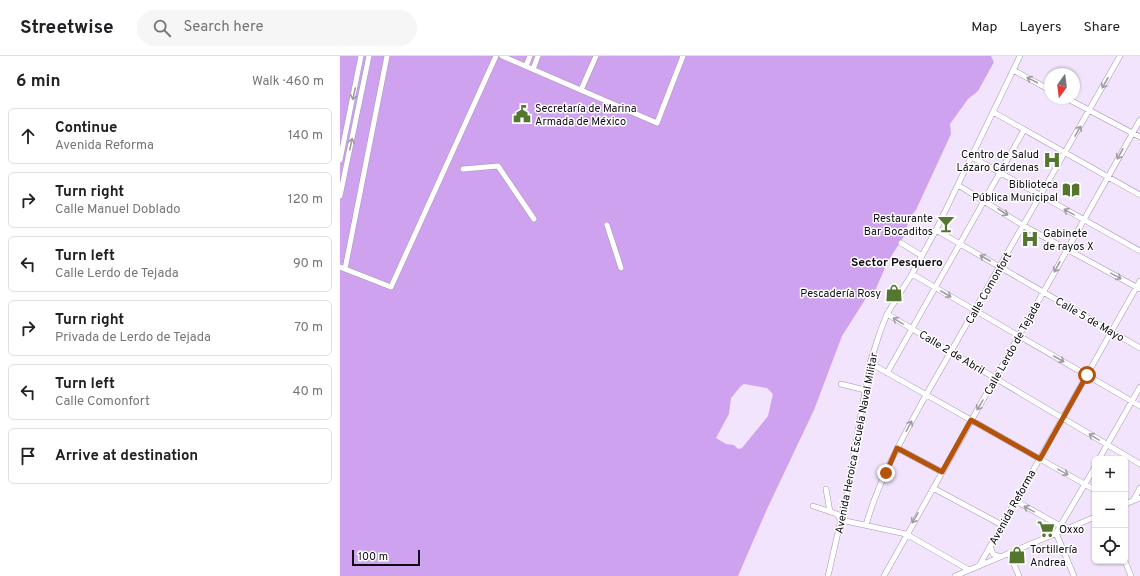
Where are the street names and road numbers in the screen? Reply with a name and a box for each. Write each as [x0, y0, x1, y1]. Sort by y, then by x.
street label: Calle Comonfort [963, 250, 1015, 327]
street label: Calle 5 de Mayo [1052, 294, 1127, 345]
street label: Calle Lerdo de Tejada [981, 299, 1044, 398]
street label: Calle 2 de Abril [916, 328, 987, 378]
street label: Avenida Heroica Escuela Naval Militar [833, 351, 882, 535]
street label: Avenida Reforma [986, 467, 1039, 547]

